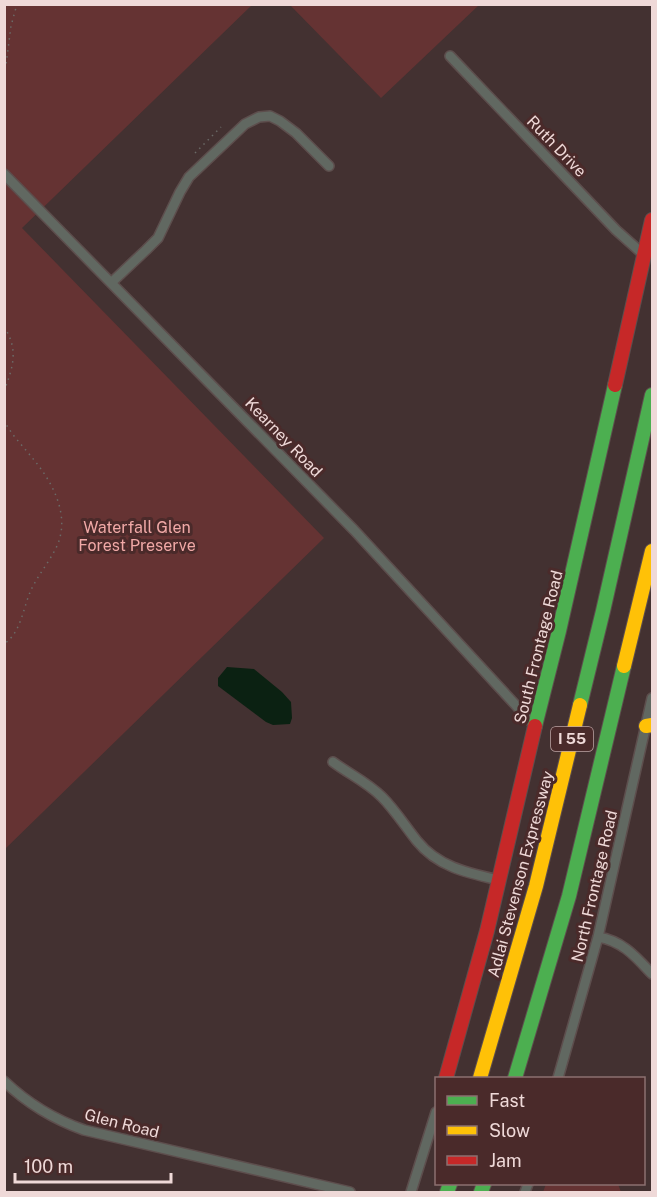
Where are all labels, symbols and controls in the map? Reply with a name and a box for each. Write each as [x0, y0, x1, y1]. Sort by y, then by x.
street label: Ruth Drive [523, 112, 590, 181]
street label: Kearney Road [241, 394, 326, 481]
park label: Waterfall Glen Forest Preserve [78, 518, 196, 555]
street label: South Frontage Road [510, 568, 567, 726]
road number: I 55 [551, 727, 593, 751]
street label: Adlai Stevenson Expressway [484, 768, 557, 979]
street label: North Frontage Road [568, 808, 621, 964]
legend [435, 1077, 645, 1185]
text: Fast [489, 1090, 525, 1111]
street label: Glen Road [83, 1105, 161, 1142]
text: Slow [489, 1120, 530, 1141]
scale bar [15, 1146, 171, 1184]
text: Jam [489, 1150, 522, 1171]
text: 100 m [24, 1156, 73, 1177]

